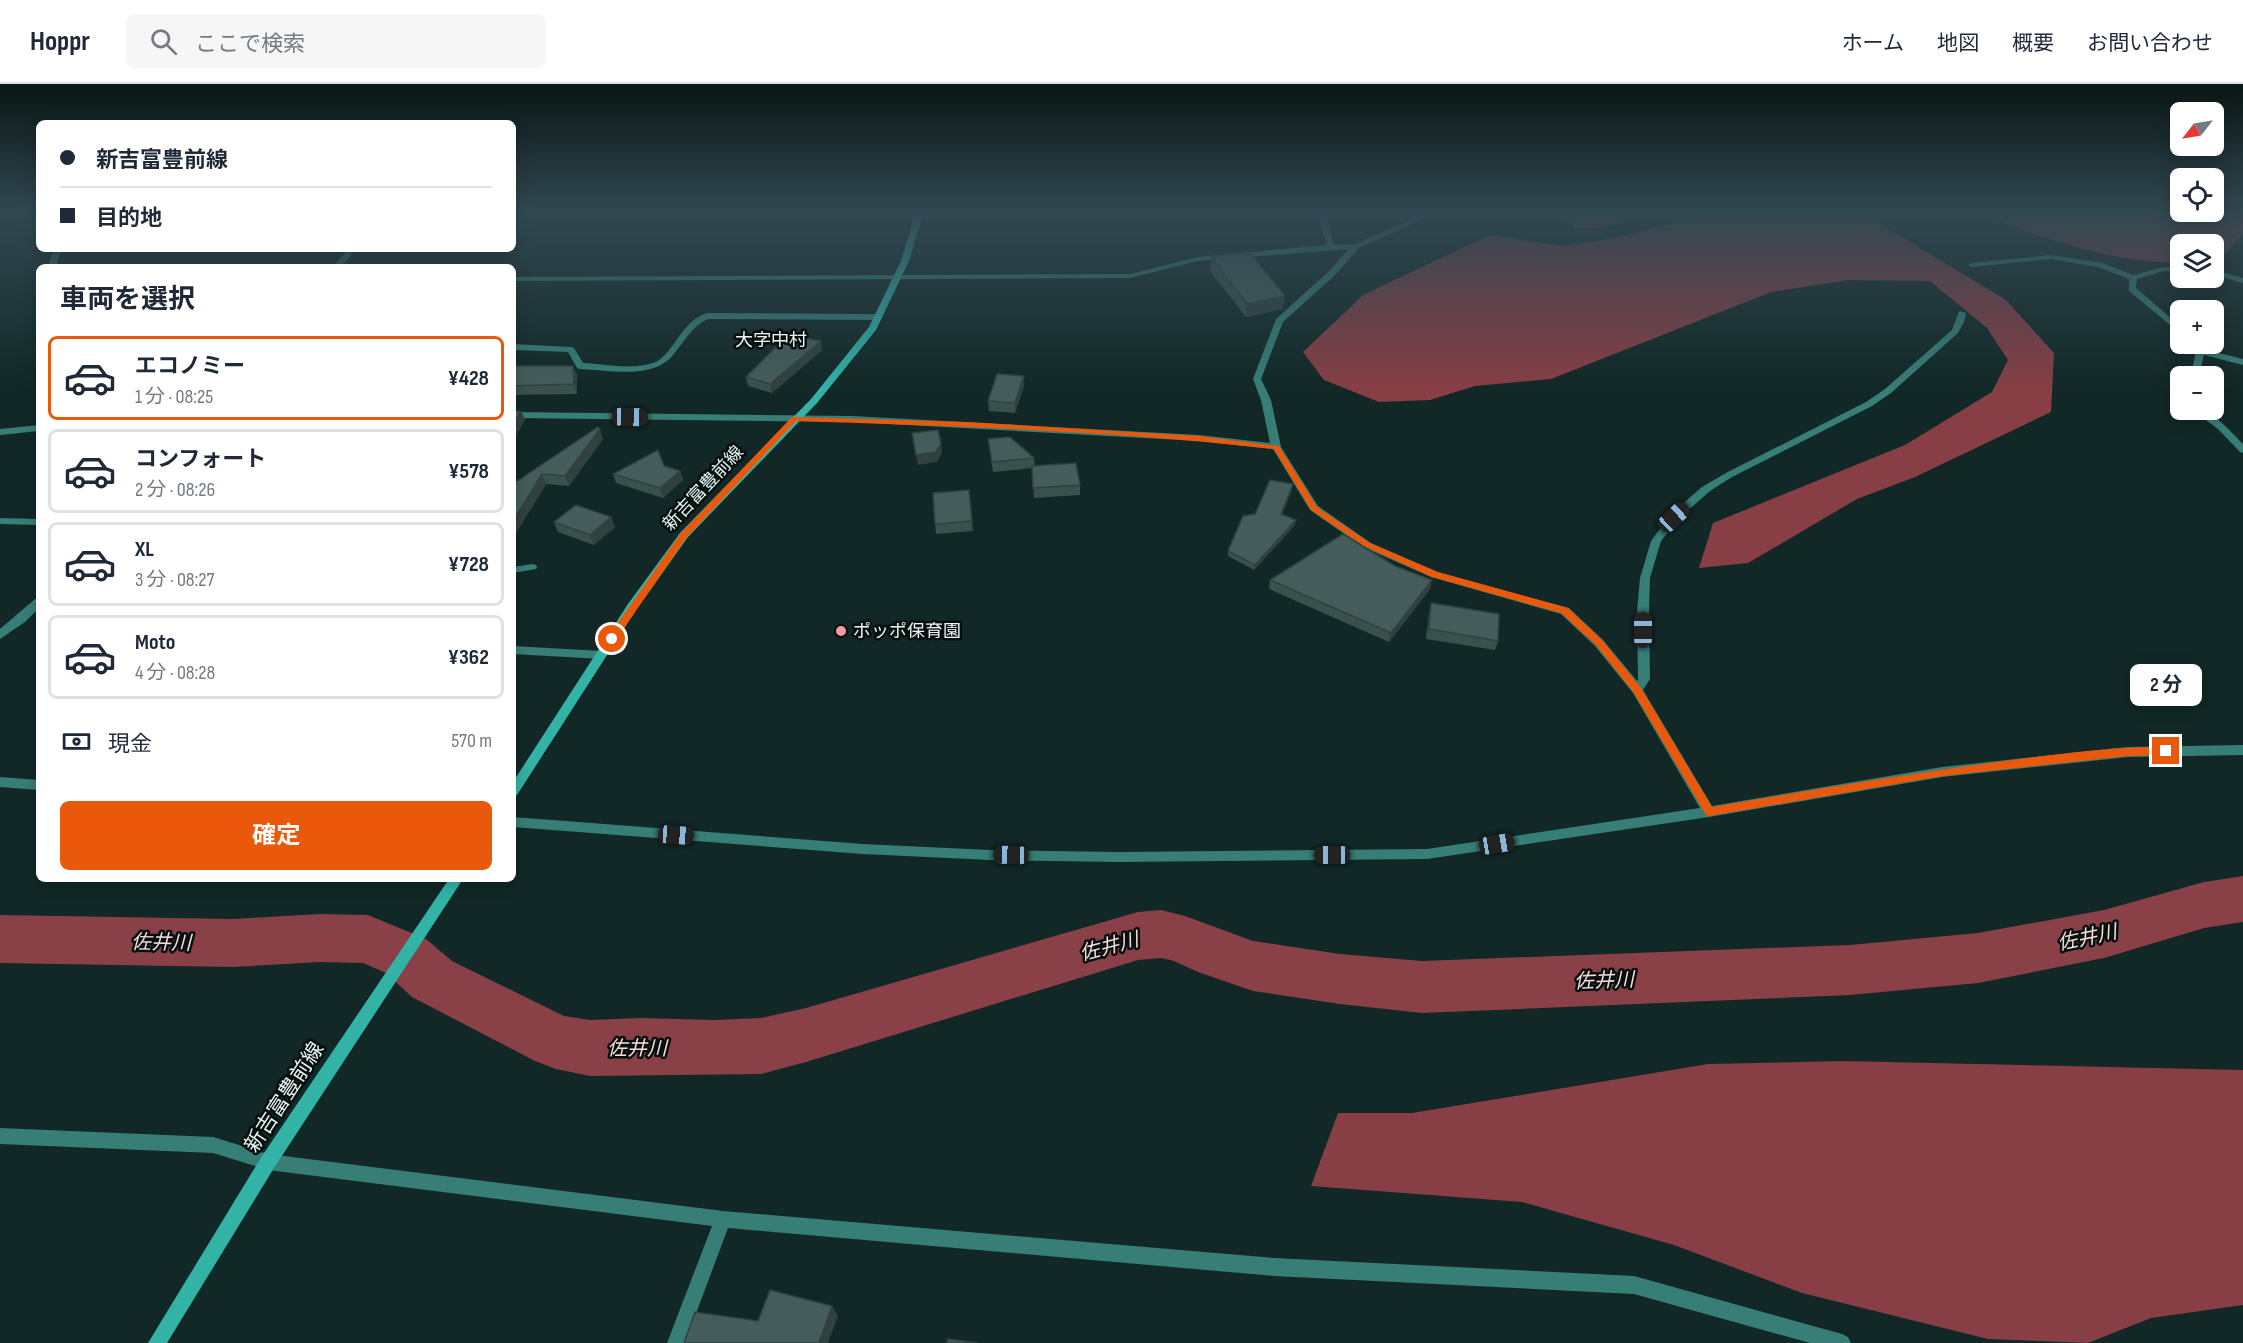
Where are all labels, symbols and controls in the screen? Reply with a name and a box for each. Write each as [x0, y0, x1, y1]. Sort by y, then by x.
search box [126, 14, 546, 68]
text: Hoppr [30, 25, 90, 58]
icon: search [147, 25, 180, 58]
text: ここで検索 [195, 31, 305, 58]
text: ホーム [1842, 31, 1904, 56]
text: 地図 [1937, 31, 1979, 56]
text: 概要 [2012, 31, 2054, 56]
text: お問い合わせ [2087, 31, 2213, 56]
north arrow [2170, 102, 2224, 156]
map controls [2170, 102, 2224, 420]
text: 新吉富豊前線 [96, 147, 228, 174]
button: locate [2170, 168, 2224, 222]
text: 目的地 [96, 205, 162, 232]
button: layers [2170, 234, 2224, 288]
text: 車両を選択 [60, 284, 195, 316]
button: + [2170, 300, 2224, 354]
district label: 大字中村 [735, 330, 807, 351]
icon: car [63, 351, 117, 405]
text: エコノミー [135, 353, 245, 380]
text: ¥428 [448, 365, 489, 392]
button: − [2170, 366, 2224, 420]
text: 1 分 · 08:25 [135, 385, 213, 409]
car [612, 408, 648, 426]
street label: 新吉富豊前線 [659, 442, 748, 535]
icon: car [63, 444, 117, 498]
text: コンフォート [135, 446, 266, 473]
text: ¥578 [448, 458, 489, 485]
text: 2 分 · 08:26 [135, 478, 215, 502]
car [1655, 498, 1693, 536]
text: XL [135, 536, 154, 563]
icon: car [63, 537, 117, 591]
text: ¥728 [448, 551, 489, 578]
text: 3 分 · 08:27 [135, 568, 215, 592]
car [1634, 612, 1652, 648]
place label: ポッポ保育園 [853, 621, 961, 642]
marker: ポッポ保育園 [834, 624, 848, 638]
route start [598, 625, 625, 652]
text: Moto [135, 629, 175, 656]
icon: car [63, 630, 117, 684]
text: ¥362 [448, 644, 489, 671]
text: 4 分 · 08:28 [135, 661, 215, 685]
callout: 2 分 [2130, 664, 2202, 706]
text: 2 分 [2150, 673, 2182, 697]
icon: cash [60, 725, 93, 758]
text: 570 m [451, 729, 492, 753]
text: 現金 [108, 731, 152, 758]
route end [2152, 737, 2179, 764]
button: 確定 [60, 801, 492, 870]
car [657, 825, 695, 845]
car [1478, 832, 1516, 856]
car [993, 846, 1029, 864]
car [1314, 846, 1350, 864]
water label: 佐井川 [2055, 920, 2121, 956]
water label: 佐井川 [1077, 927, 1143, 966]
water label: 佐井川 [131, 930, 193, 956]
water label: 佐井川 [1574, 968, 1636, 994]
water label: 佐井川 [607, 1037, 669, 1061]
street label: 新吉富豊前線 [240, 1038, 329, 1157]

